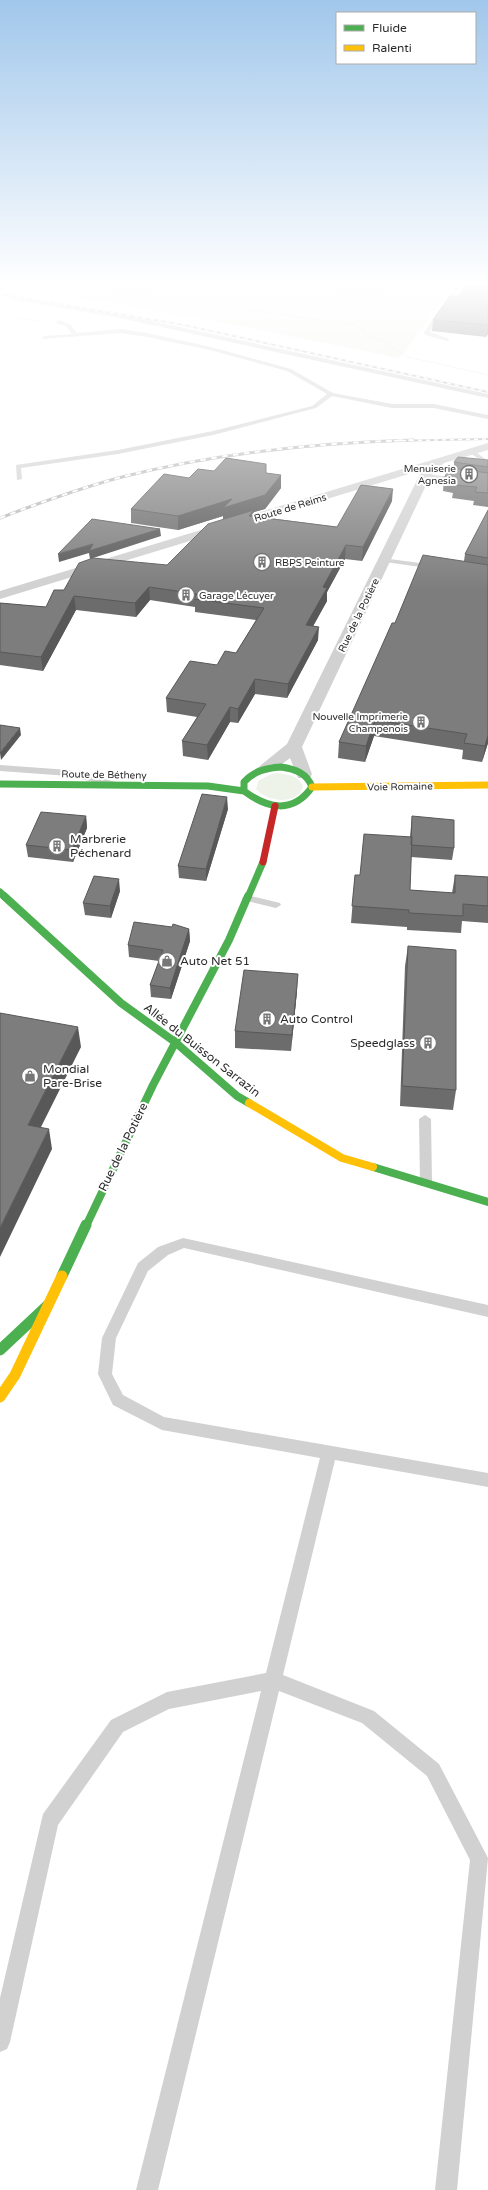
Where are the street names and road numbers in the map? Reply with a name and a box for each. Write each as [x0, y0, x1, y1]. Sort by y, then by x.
street label: Route de Reims [253, 491, 328, 525]
street label: Rue de la Potière [336, 576, 382, 654]
street label: Route de Bétheny [61, 768, 147, 782]
street label: Voie Romaine [367, 780, 433, 794]
street label: Allée du Buisson Sarrazin [141, 1000, 263, 1100]
street label: Rue de la Potière [95, 1100, 151, 1194]

